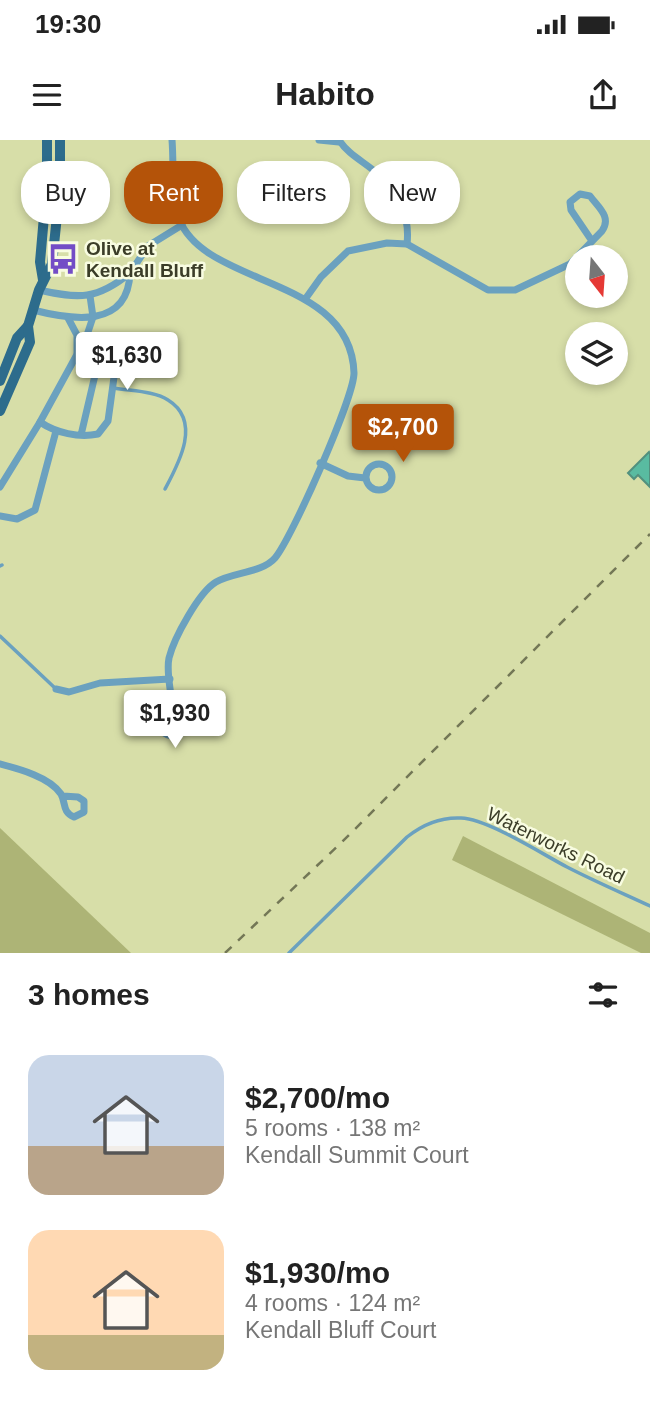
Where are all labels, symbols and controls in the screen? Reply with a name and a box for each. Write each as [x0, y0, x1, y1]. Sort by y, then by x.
text: 19:30 [35, 9, 102, 39]
icon: menu [28, 76, 66, 114]
text: Habito [275, 76, 375, 112]
icon: share [584, 76, 622, 114]
chip: Buy [21, 161, 110, 224]
chip: Rent [124, 161, 223, 224]
chip: Filters [237, 161, 350, 224]
chip: New [364, 161, 460, 224]
place label: Olive at Kendall Bluff [86, 238, 204, 281]
bus stop icon: Olive at Kendall Bluff [46, 242, 80, 276]
north arrow [565, 245, 628, 308]
map controls [565, 245, 628, 385]
button: layers [565, 322, 628, 385]
pin: $1,630 [70, 332, 184, 392]
text: $1,630 [92, 342, 162, 368]
pin: $2,700 [346, 404, 460, 464]
text: $2,700 [368, 414, 438, 440]
pin: $1,930 [118, 690, 232, 750]
text: $1,930 [140, 700, 210, 726]
street label: Waterworks Road [484, 803, 628, 888]
icon: filters [584, 976, 622, 1014]
text: 3 homes [28, 978, 150, 1011]
text: $2,700/mo [245, 1081, 390, 1114]
icon: home [84, 1083, 168, 1167]
text: 5 rooms · 138 m² [245, 1115, 420, 1141]
text: Kendall Summit Court [245, 1142, 469, 1168]
text: $1,930/mo [245, 1256, 390, 1289]
icon: home [84, 1258, 168, 1342]
text: 4 rooms · 124 m² [245, 1290, 420, 1316]
text: Kendall Bluff Court [245, 1317, 436, 1343]

